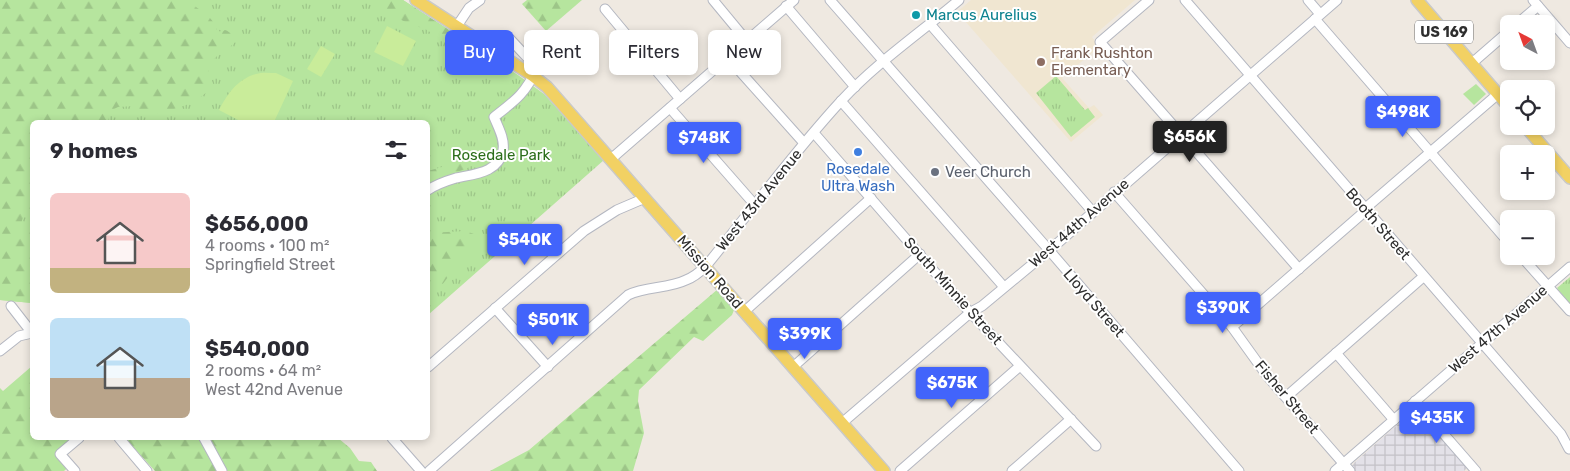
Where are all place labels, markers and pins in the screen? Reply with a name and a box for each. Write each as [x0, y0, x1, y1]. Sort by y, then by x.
place label: Marcus Aurelius [926, 6, 1037, 24]
marker: Marcus Aurelius [910, 9, 922, 21]
place label: Frank Rushton Elementary [1051, 44, 1153, 79]
marker: Frank Rushton Elementary [1035, 56, 1047, 68]
pin: $498K [1368, 96, 1438, 138]
pin: $656K [1155, 120, 1225, 163]
pin: $748K [669, 121, 739, 164]
marker: Rosedale Ultra Wash [852, 146, 864, 158]
place label: Rosedale Ultra Wash [821, 160, 895, 195]
place label: Veer Church [945, 163, 1031, 181]
marker: Veer Church [929, 166, 941, 178]
pin: $540K [490, 224, 560, 266]
pin: $390K [1188, 292, 1258, 334]
pin: $501K [518, 304, 588, 346]
pin: $399K [770, 318, 840, 360]
pin: $675K [917, 366, 987, 409]
pin: $435K [1402, 402, 1472, 444]

